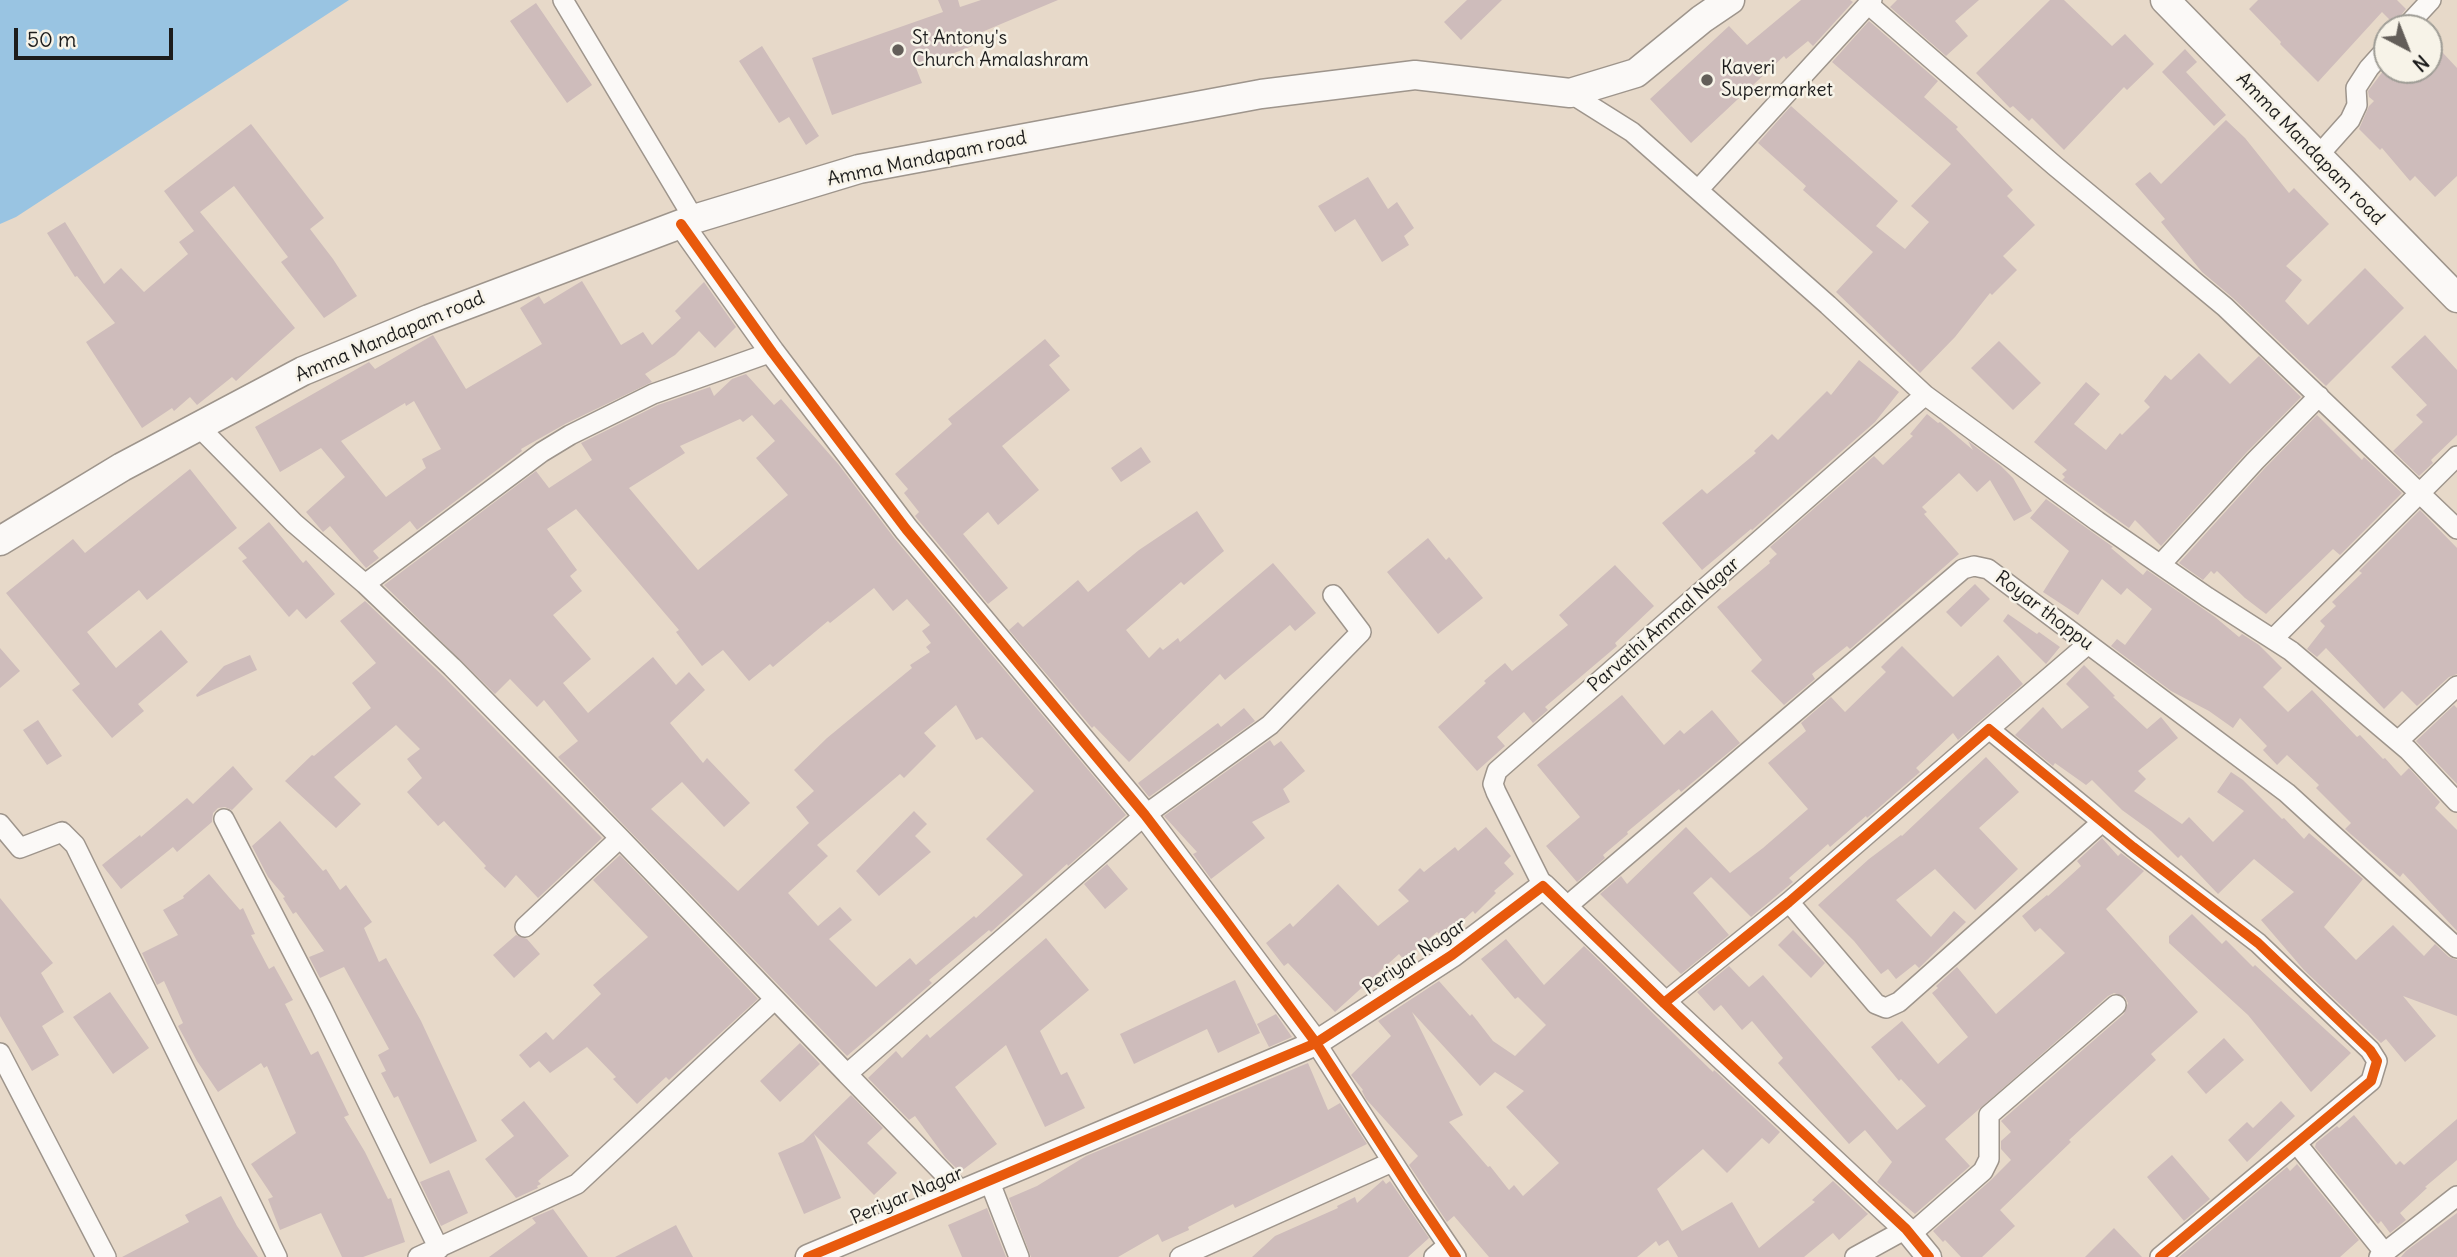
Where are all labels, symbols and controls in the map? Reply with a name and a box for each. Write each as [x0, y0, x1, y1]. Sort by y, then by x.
scale bar [18, 14, 177, 58]
north arrow [2373, 14, 2443, 84]
text: 50 m [27, 26, 76, 53]
place label: St Antony's Church Amalashram [912, 28, 1089, 72]
marker: St Antony's Church Amalashram [890, 42, 906, 58]
text: N [2408, 50, 2434, 76]
place label: Kaveri Supermarket [1721, 58, 1833, 102]
street label: Amma Mandapam road [2231, 68, 2389, 230]
marker: Kaveri Supermarket [1699, 72, 1715, 88]
street label: Amma Mandapam road [825, 127, 1029, 191]
street label: Amma Mandapam road [292, 287, 488, 387]
street label: Parvathi Ammal Nagar [1583, 553, 1745, 697]
street label: Royar thoppu [1990, 567, 2098, 655]
street label: Periyar Nagar [1359, 914, 1471, 1000]
street label: Periyar Nagar [847, 1162, 967, 1230]

